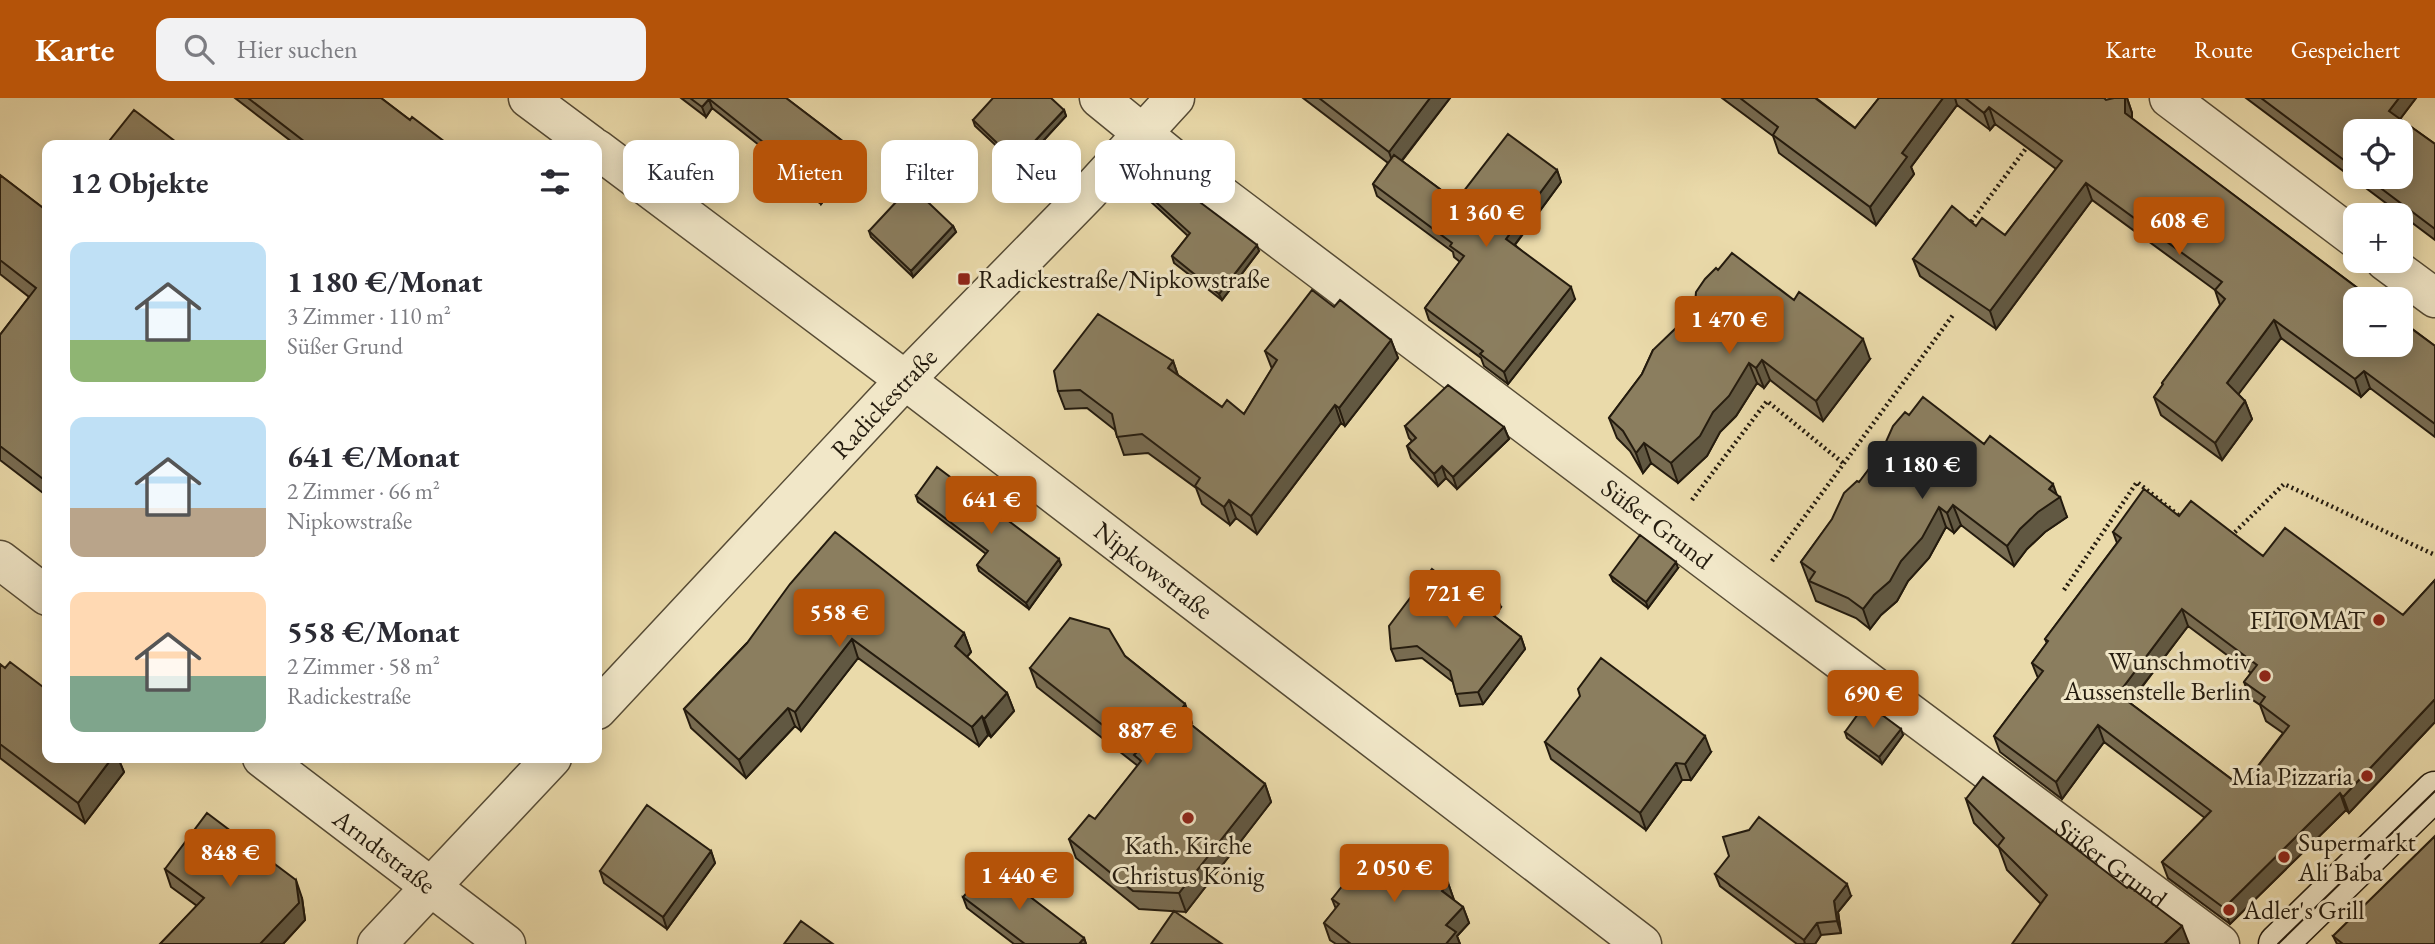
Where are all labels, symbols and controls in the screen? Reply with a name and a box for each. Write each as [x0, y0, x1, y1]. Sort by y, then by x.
search box [156, 18, 646, 81]
text: Karte [35, 28, 114, 71]
icon: search [180, 30, 218, 68]
text: Hier suchen [236, 32, 358, 66]
text: Karte [2105, 34, 2156, 65]
text: Route [2194, 34, 2253, 65]
text: Gespeichert [2291, 34, 2400, 65]
map controls [2343, 119, 2413, 357]
button: locate [2343, 119, 2413, 189]
chip: Kaufen [623, 140, 739, 203]
chip: Mieten [753, 140, 867, 203]
chip: Filter [881, 140, 978, 203]
chip: Neu [992, 140, 1081, 203]
chip: Wohnung [1095, 140, 1235, 203]
text: 12 Objekte [70, 163, 209, 202]
icon: filters [536, 163, 574, 201]
pin: 1 360 € [1421, 190, 1551, 249]
text: 1 360 € [1448, 197, 1524, 227]
pin: 608 € [2130, 198, 2228, 257]
button: + [2343, 203, 2413, 273]
text: 608 € [2150, 205, 2208, 235]
text: 1 180 €/Monat [287, 262, 482, 301]
place label: Radickestraße/Nipkowstraße [978, 262, 1270, 296]
icon: home [126, 270, 210, 354]
marker: Radickestraße/Nipkowstraße [956, 271, 972, 287]
button: − [2343, 287, 2413, 357]
pin: 1 470 € [1664, 296, 1794, 356]
text: 3 Zimmer · 110 m² [287, 301, 451, 331]
text: 1 470 € [1691, 304, 1767, 334]
text: Süßer Grund [287, 331, 403, 361]
street label: Radickestraße [823, 340, 944, 466]
text: 641 €/Monat [287, 437, 459, 476]
pin: 1 180 € [1857, 442, 1987, 501]
icon: home [126, 445, 210, 529]
text: 1 180 € [1884, 449, 1960, 479]
street label: Süßer Grund [1594, 471, 1720, 577]
text: 2 Zimmer · 66 m² [287, 476, 440, 506]
pin: 641 € [942, 476, 1040, 536]
text: 641 € [962, 484, 1020, 514]
text: Nipkowstraße [287, 506, 412, 536]
street label: Nipkowstraße [1087, 514, 1220, 627]
pin: 721 € [1406, 570, 1504, 630]
text: 721 € [1426, 578, 1484, 608]
pin: 558 € [790, 589, 888, 649]
text: 558 € [810, 597, 868, 627]
place label: FITOMAT [2250, 603, 2366, 637]
text: 558 €/Monat [287, 612, 459, 651]
marker: FITOMAT [2371, 612, 2387, 628]
icon: home [126, 620, 210, 704]
place label: Wunschmotiv Aussenstelle Berlin [2063, 644, 2252, 708]
text: 2 Zimmer · 58 m² [287, 651, 440, 681]
marker: Wunschmotiv Aussenstelle Berlin [2257, 668, 2273, 684]
pin: 690 € [1824, 670, 1922, 730]
text: 690 € [1844, 678, 1902, 708]
text: Radickestraße [287, 681, 411, 711]
pin: 887 € [1098, 708, 1196, 767]
text: 887 € [1118, 715, 1176, 745]
place label: Mia Pizzaria [2232, 759, 2354, 793]
marker: Mia Pizzaria [2359, 768, 2375, 784]
street label: Arndtstraße [325, 801, 443, 901]
marker: Kath. Kirche Christus König [1180, 810, 1196, 826]
street label: Süßer Grund [2049, 810, 2175, 916]
place label: Supermarkt Ali Baba [2297, 825, 2416, 889]
place label: Kath. Kirche Christus König [1112, 828, 1265, 892]
pin: 848 € [181, 830, 279, 889]
text: 848 € [201, 837, 259, 867]
pin: 2 050 € [1329, 844, 1459, 904]
marker: Supermarkt Ali Baba [2276, 849, 2292, 865]
pin: 1 440 € [954, 852, 1084, 912]
text: 2 050 € [1356, 852, 1432, 882]
text: 1 440 € [981, 860, 1057, 890]
place label: Adler's Grill [2242, 893, 2365, 927]
marker: Adler's Grill [2221, 902, 2237, 918]

